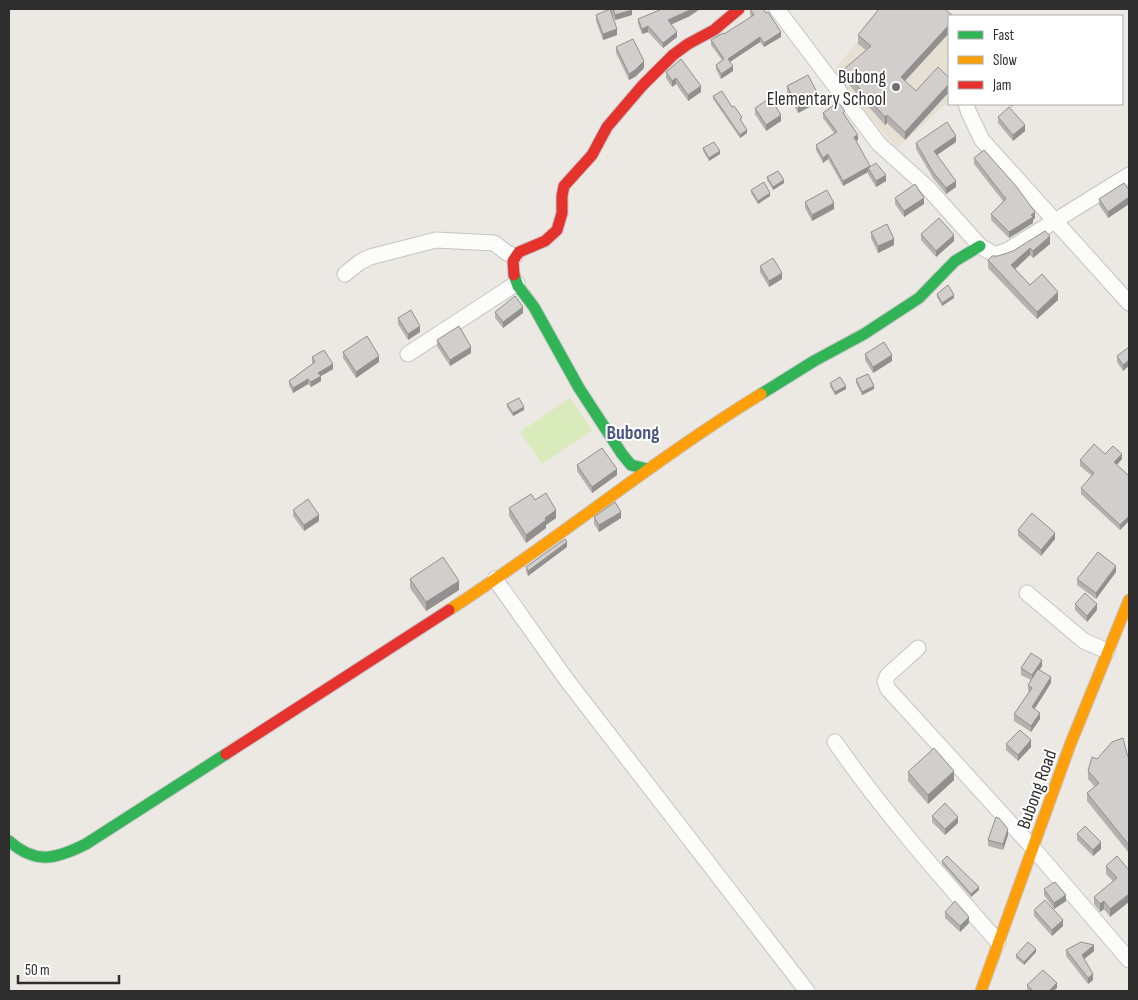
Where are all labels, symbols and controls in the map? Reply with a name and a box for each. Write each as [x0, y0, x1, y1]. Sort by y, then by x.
legend [948, 15, 1123, 105]
text: Fast [993, 26, 1015, 45]
text: Slow [993, 51, 1017, 70]
place label: Bubong Elementary School [767, 66, 886, 111]
text: Jam [992, 76, 1011, 95]
marker: Bubong Elementary School [890, 81, 902, 93]
district label: Bubong [607, 421, 660, 445]
street label: Bubong Road [1012, 747, 1062, 832]
scale bar [18, 952, 119, 984]
text: 50 m [25, 961, 50, 980]

